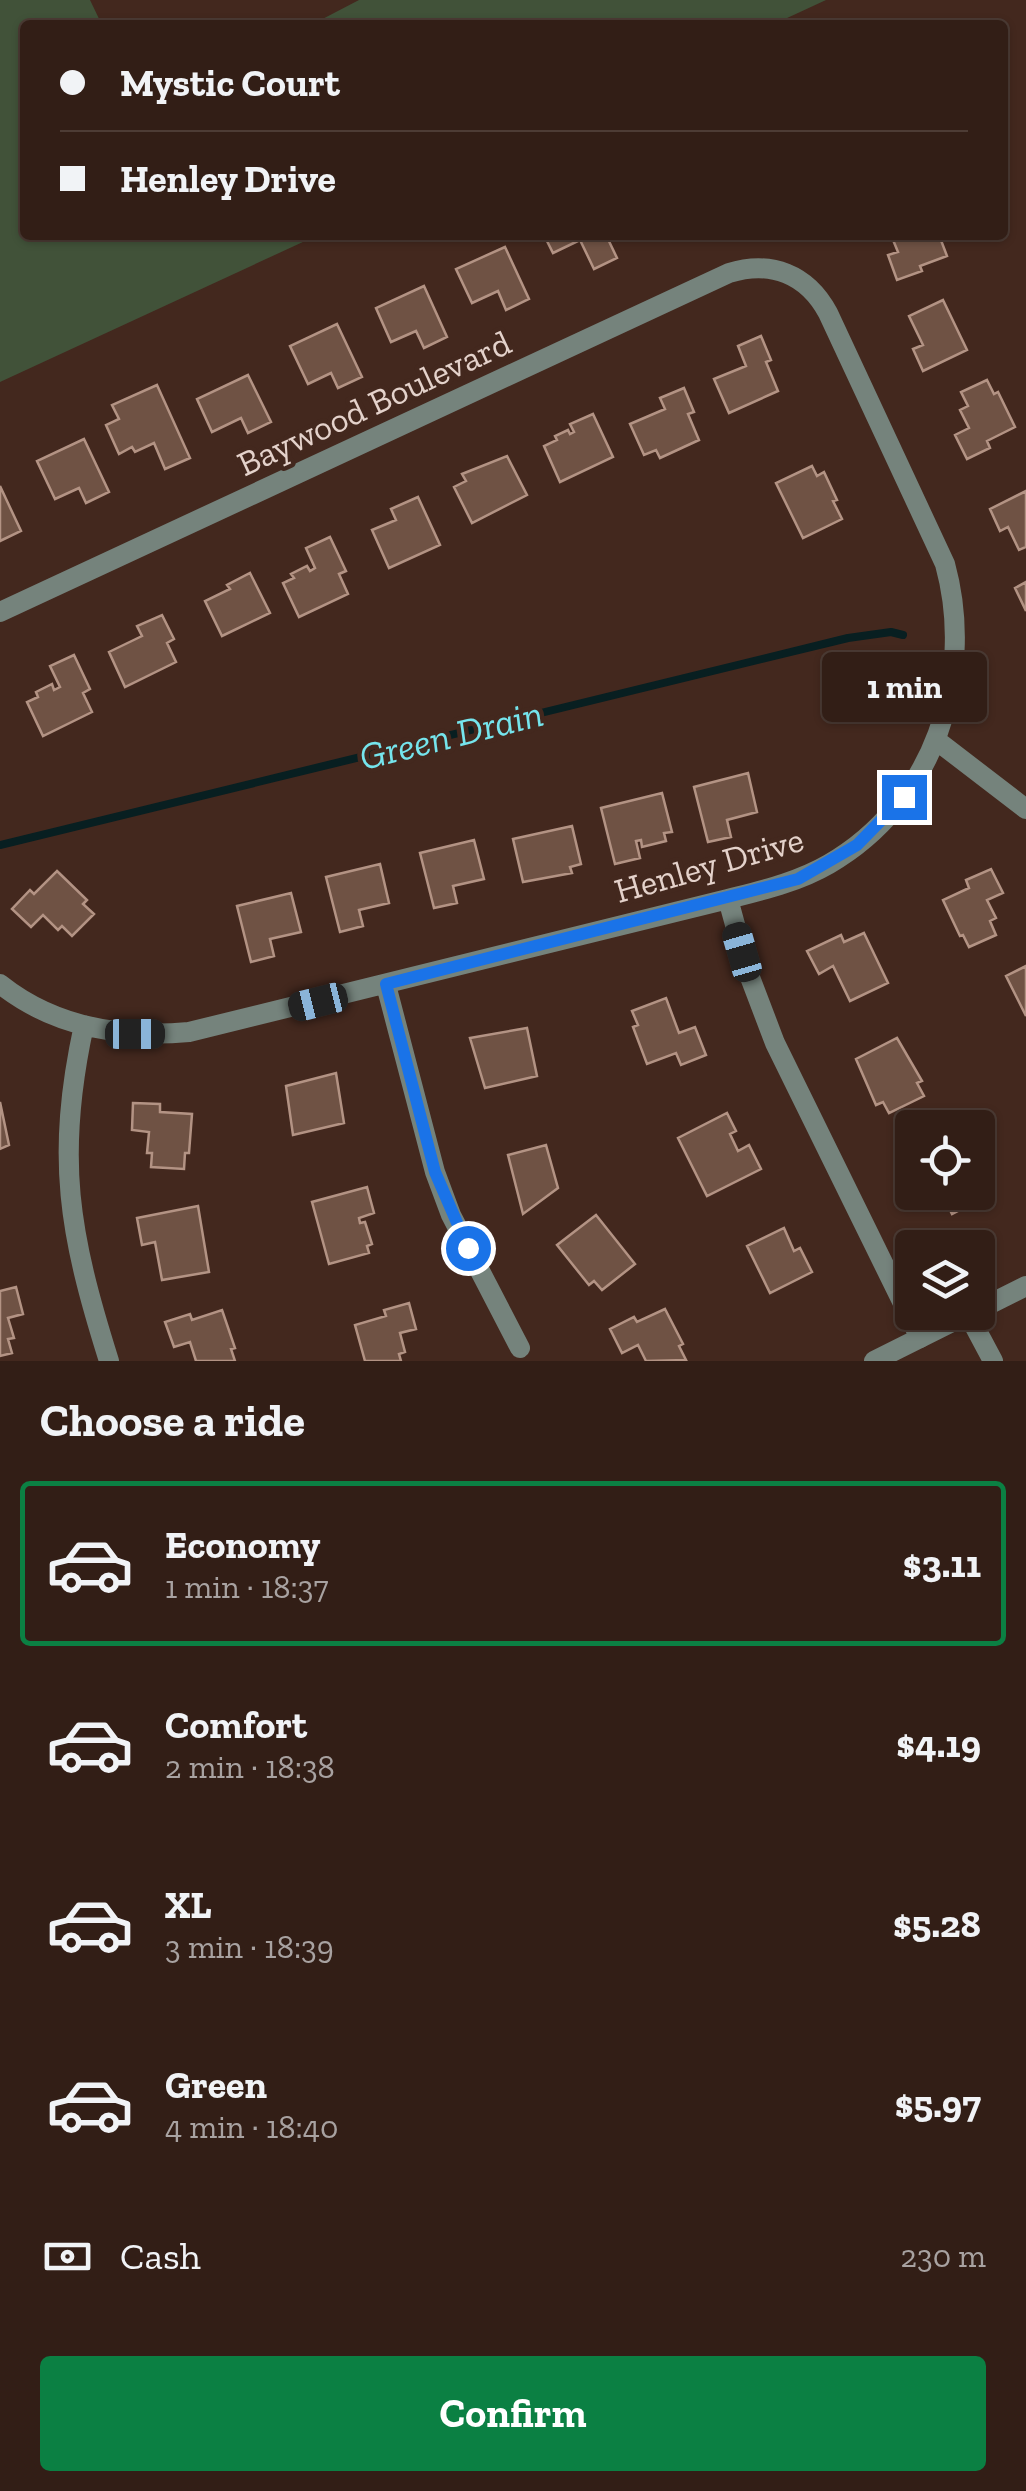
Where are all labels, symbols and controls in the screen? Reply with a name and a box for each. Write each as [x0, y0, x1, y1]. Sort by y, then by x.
text: Mystic Court [120, 60, 340, 106]
text: Henley Drive [120, 156, 336, 202]
street label: Baywood Boulevard [230, 321, 518, 485]
callout: 1 min [822, 652, 986, 722]
text: 1 min [867, 668, 942, 706]
water label: Green Drain [355, 690, 547, 780]
route end [882, 775, 927, 820]
street label: Henley Drive [610, 818, 808, 912]
car [719, 919, 765, 985]
car [285, 980, 351, 1024]
car [105, 1019, 165, 1049]
map controls [895, 1110, 995, 1330]
button: locate [895, 1110, 995, 1210]
route start [446, 1226, 491, 1271]
button: layers [895, 1230, 995, 1330]
text: Choose a ride [40, 1394, 305, 1448]
icon: car [45, 1519, 135, 1609]
text: Economy [165, 1522, 320, 1568]
text: $3.11 [903, 1541, 981, 1587]
text: 1 min · 18:37 [165, 1568, 328, 1606]
icon: car [45, 1699, 135, 1789]
text: Comfort [165, 1702, 307, 1748]
text: $4.19 [896, 1721, 981, 1767]
text: 2 min · 18:38 [165, 1748, 335, 1786]
icon: car [45, 1879, 135, 1969]
text: XL [165, 1882, 212, 1928]
text: $5.28 [893, 1901, 981, 1947]
text: 3 min · 18:39 [165, 1928, 334, 1966]
icon: car [45, 2059, 135, 2149]
text: Green [165, 2062, 267, 2108]
text: $5.97 [895, 2081, 981, 2127]
text: 4 min · 18:40 [165, 2108, 338, 2146]
icon: cash [40, 2229, 95, 2284]
text: Cash [120, 2233, 201, 2279]
text: 230 m [901, 2237, 986, 2275]
button: Confirm [40, 2356, 986, 2471]

